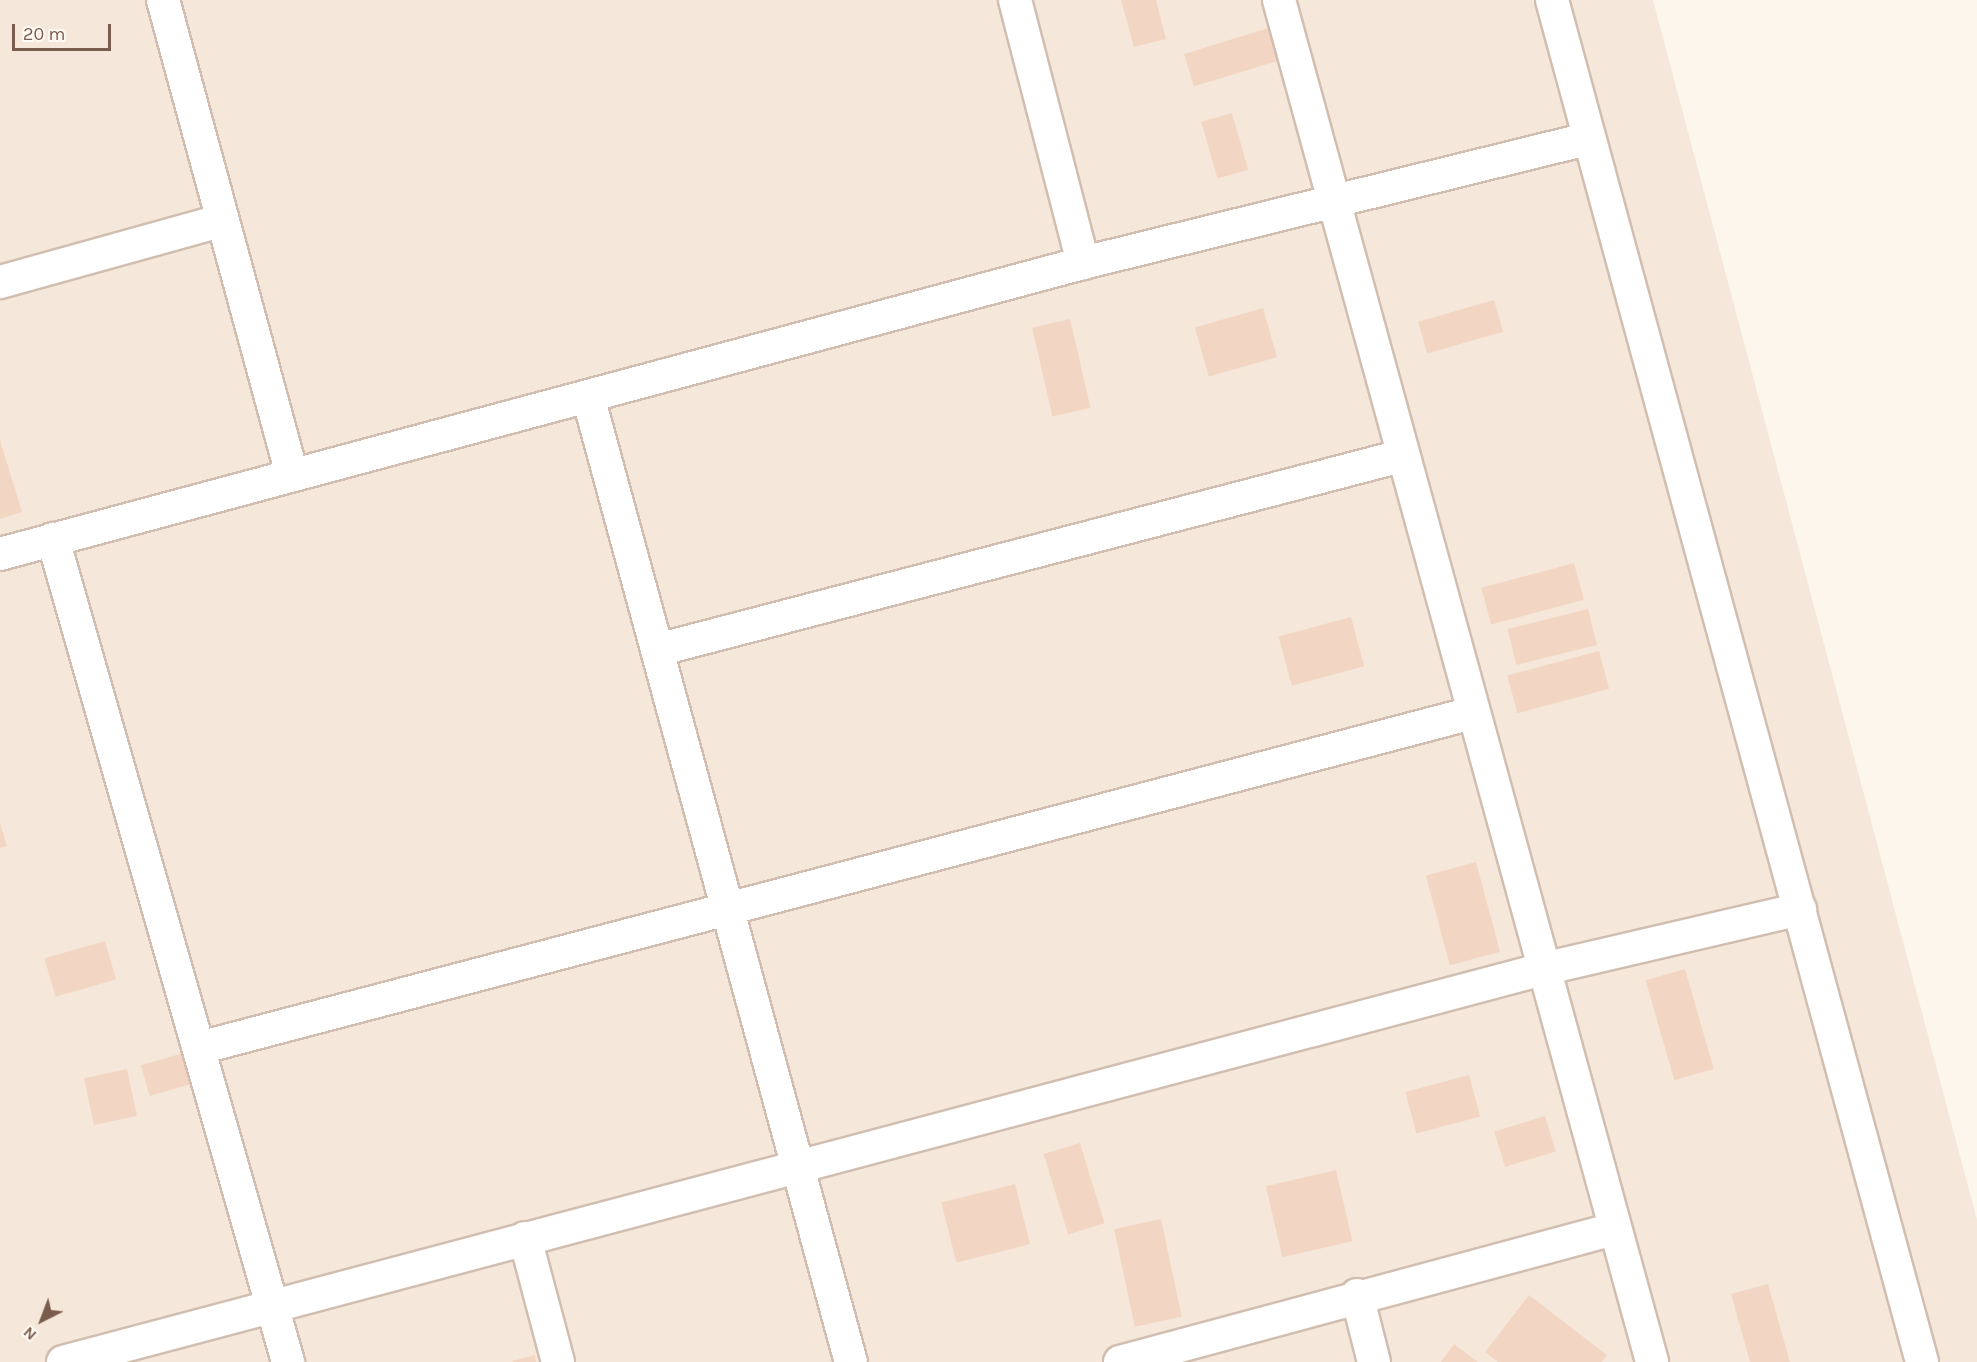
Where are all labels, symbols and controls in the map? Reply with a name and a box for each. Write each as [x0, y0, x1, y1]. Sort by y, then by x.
scale bar [15, 12, 114, 50]
text: 20 m [23, 23, 65, 45]
north arrow [12, 1290, 72, 1350]
text: N [19, 1323, 40, 1345]

